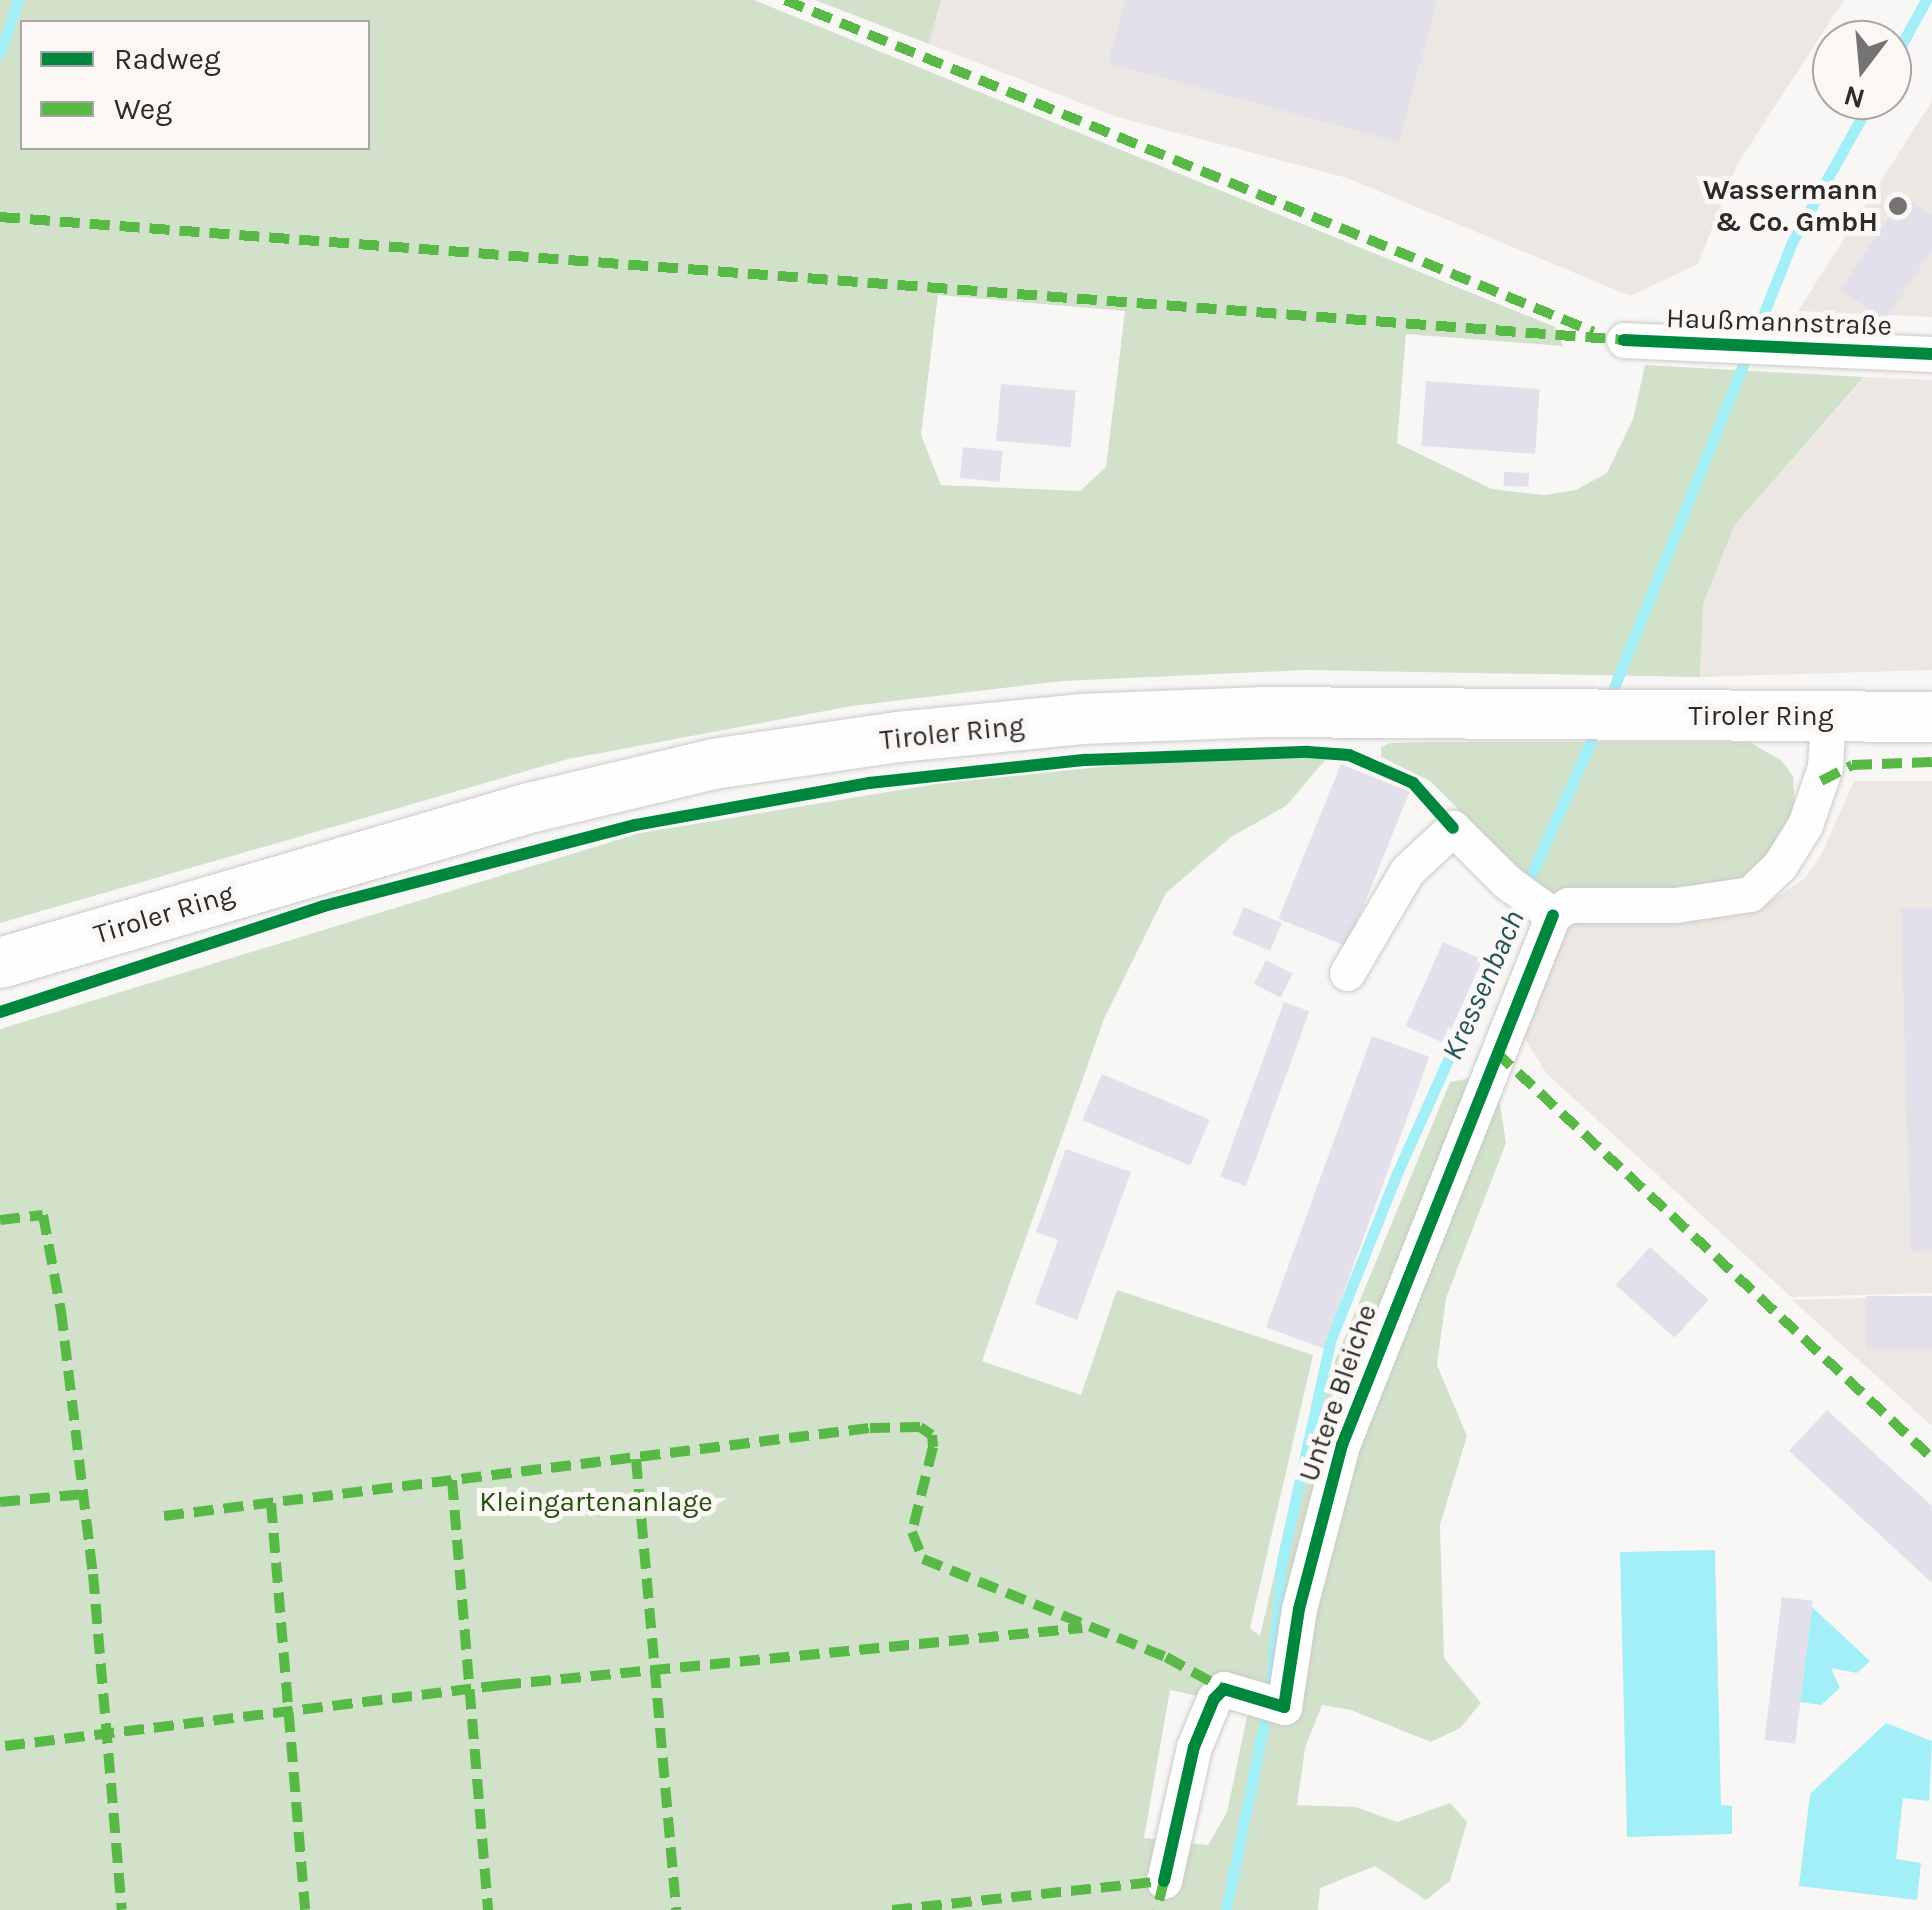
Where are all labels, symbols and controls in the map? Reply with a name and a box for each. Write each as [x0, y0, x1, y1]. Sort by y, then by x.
legend [20, 20, 370, 150]
north arrow [1812, 20, 1912, 120]
text: Radweg [114, 41, 221, 77]
text: N [1840, 79, 1868, 116]
text: Weg [114, 91, 172, 127]
place label: Wassermann & Co. GmbH [1703, 173, 1878, 239]
marker: Wassermann & Co. GmbH [1887, 195, 1909, 217]
street label: Haußmannstraße [1665, 301, 1893, 343]
street label: Tiroler Ring [1689, 699, 1833, 733]
street label: Tiroler Ring [878, 709, 1026, 757]
street label: Tiroler Ring [90, 877, 238, 951]
water label: Kressenbach [1434, 904, 1532, 1066]
street label: Untere Bleiche [1292, 1300, 1384, 1486]
park label: Kleingartenanlage [479, 1485, 713, 1519]

